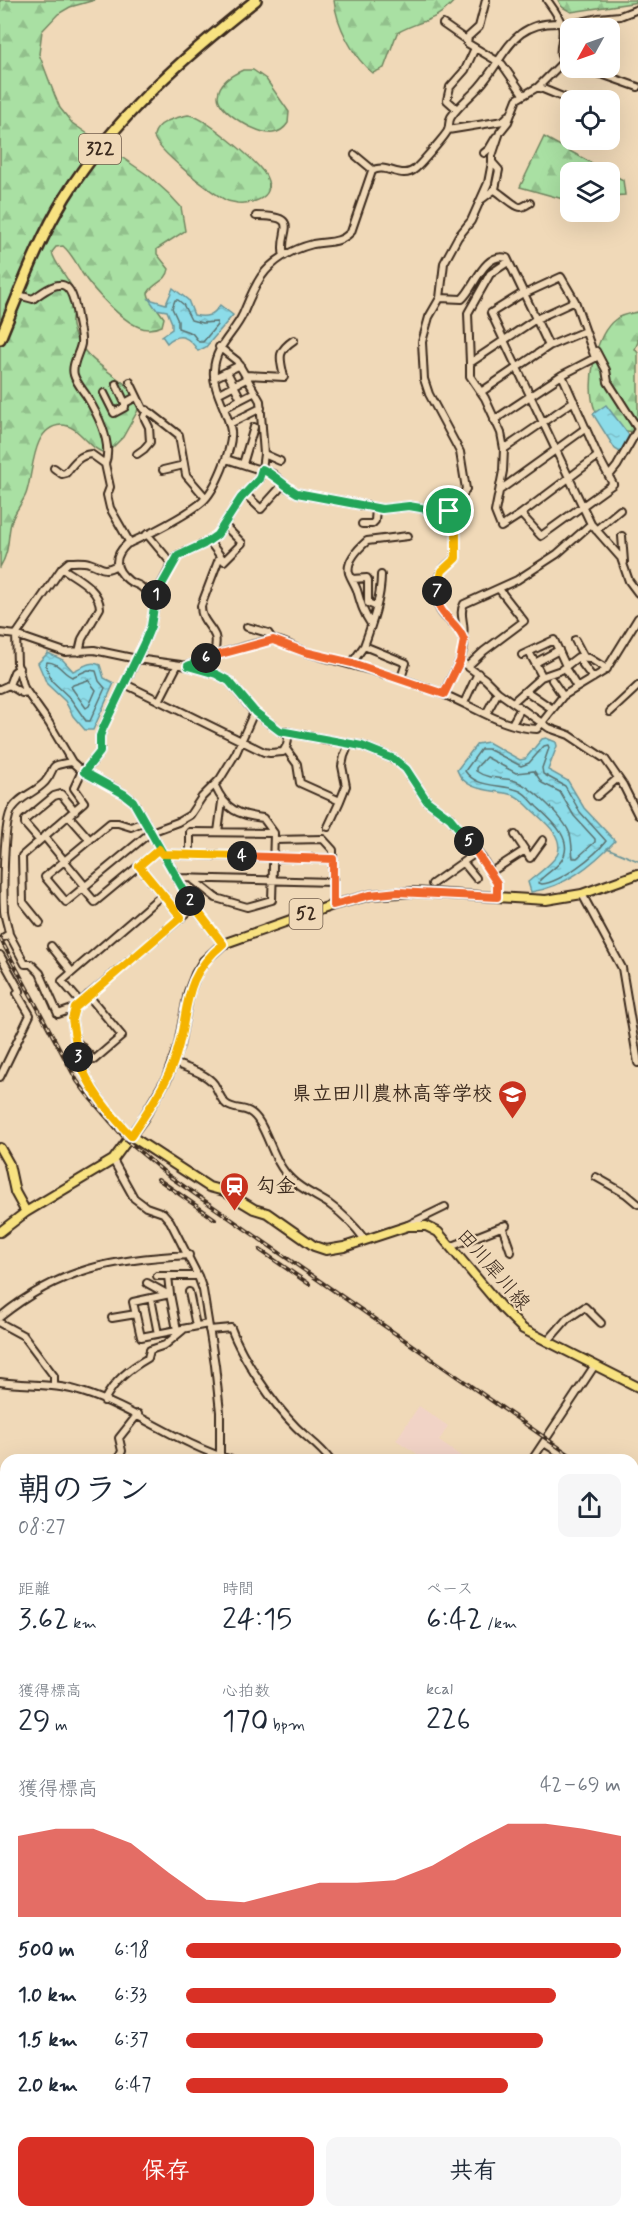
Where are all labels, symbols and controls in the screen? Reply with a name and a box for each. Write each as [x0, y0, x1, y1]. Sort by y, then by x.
north arrow [560, 18, 620, 78]
map controls [560, 18, 620, 222]
button: locate [560, 90, 620, 150]
road number: 322 [79, 134, 121, 164]
button: layers [560, 162, 620, 222]
pin [423, 485, 474, 536]
icon: arrive [432, 494, 465, 527]
pin: 7 [422, 576, 452, 606]
pin: 1 [141, 580, 171, 610]
text: 7 [432, 580, 442, 601]
text: 1 [152, 584, 160, 605]
pin: 6 [191, 643, 221, 673]
text: 6 [202, 647, 210, 668]
pin: 5 [454, 826, 484, 856]
text: 5 [464, 830, 474, 851]
pin: 4 [227, 841, 257, 871]
text: 4 [237, 845, 247, 866]
pin: 2 [175, 886, 205, 916]
text: 2 [186, 890, 194, 911]
road number: 52 [290, 899, 322, 929]
pin: 3 [63, 1042, 93, 1072]
text: 3 [74, 1046, 82, 1067]
school or university icon: 県立田川農林高等学校 [497, 1078, 529, 1120]
place label: 県立田川農林高等学校 [292, 1081, 492, 1108]
station icon: 勾金 [219, 1170, 251, 1212]
place label: 勾金 [256, 1173, 296, 1200]
street label: 田川犀川線 [450, 1223, 536, 1317]
text: 朝のラン [18, 1469, 150, 1513]
button: share [558, 1474, 621, 1537]
text: 08:27 [18, 1514, 65, 1541]
text: 距離 [18, 1579, 50, 1600]
text: 時間 [222, 1579, 254, 1600]
text: ペース [426, 1579, 473, 1600]
text: 3.62 [18, 1600, 69, 1639]
text: 24:15 [222, 1600, 292, 1639]
text: 6:42 [426, 1600, 483, 1639]
text: km [69, 1613, 97, 1634]
text: /km [483, 1613, 517, 1634]
text: kcal [426, 1679, 453, 1700]
text: 獲得標高 [18, 1681, 82, 1702]
text: 心拍数 [222, 1681, 270, 1702]
text: 226 [426, 1700, 471, 1739]
text: 29 [18, 1702, 51, 1741]
text: 170 [222, 1702, 269, 1741]
text: m [51, 1715, 68, 1736]
text: bpm [269, 1715, 305, 1736]
text: 42–69 m [540, 1772, 621, 1799]
text: 獲得標高 [18, 1776, 98, 1803]
text: 500 m [18, 1937, 75, 1964]
text: 6:18 [114, 1937, 149, 1964]
text: 1.0 km [18, 1982, 77, 2009]
text: 6:33 [114, 1982, 147, 2009]
text: 1.5 km [18, 2027, 78, 2054]
text: 6:37 [114, 2027, 149, 2054]
text: 2.0 km [18, 2072, 78, 2099]
text: 6:47 [114, 2072, 151, 2099]
button: 保存 [18, 2137, 314, 2206]
button: 共有 [326, 2137, 621, 2206]

